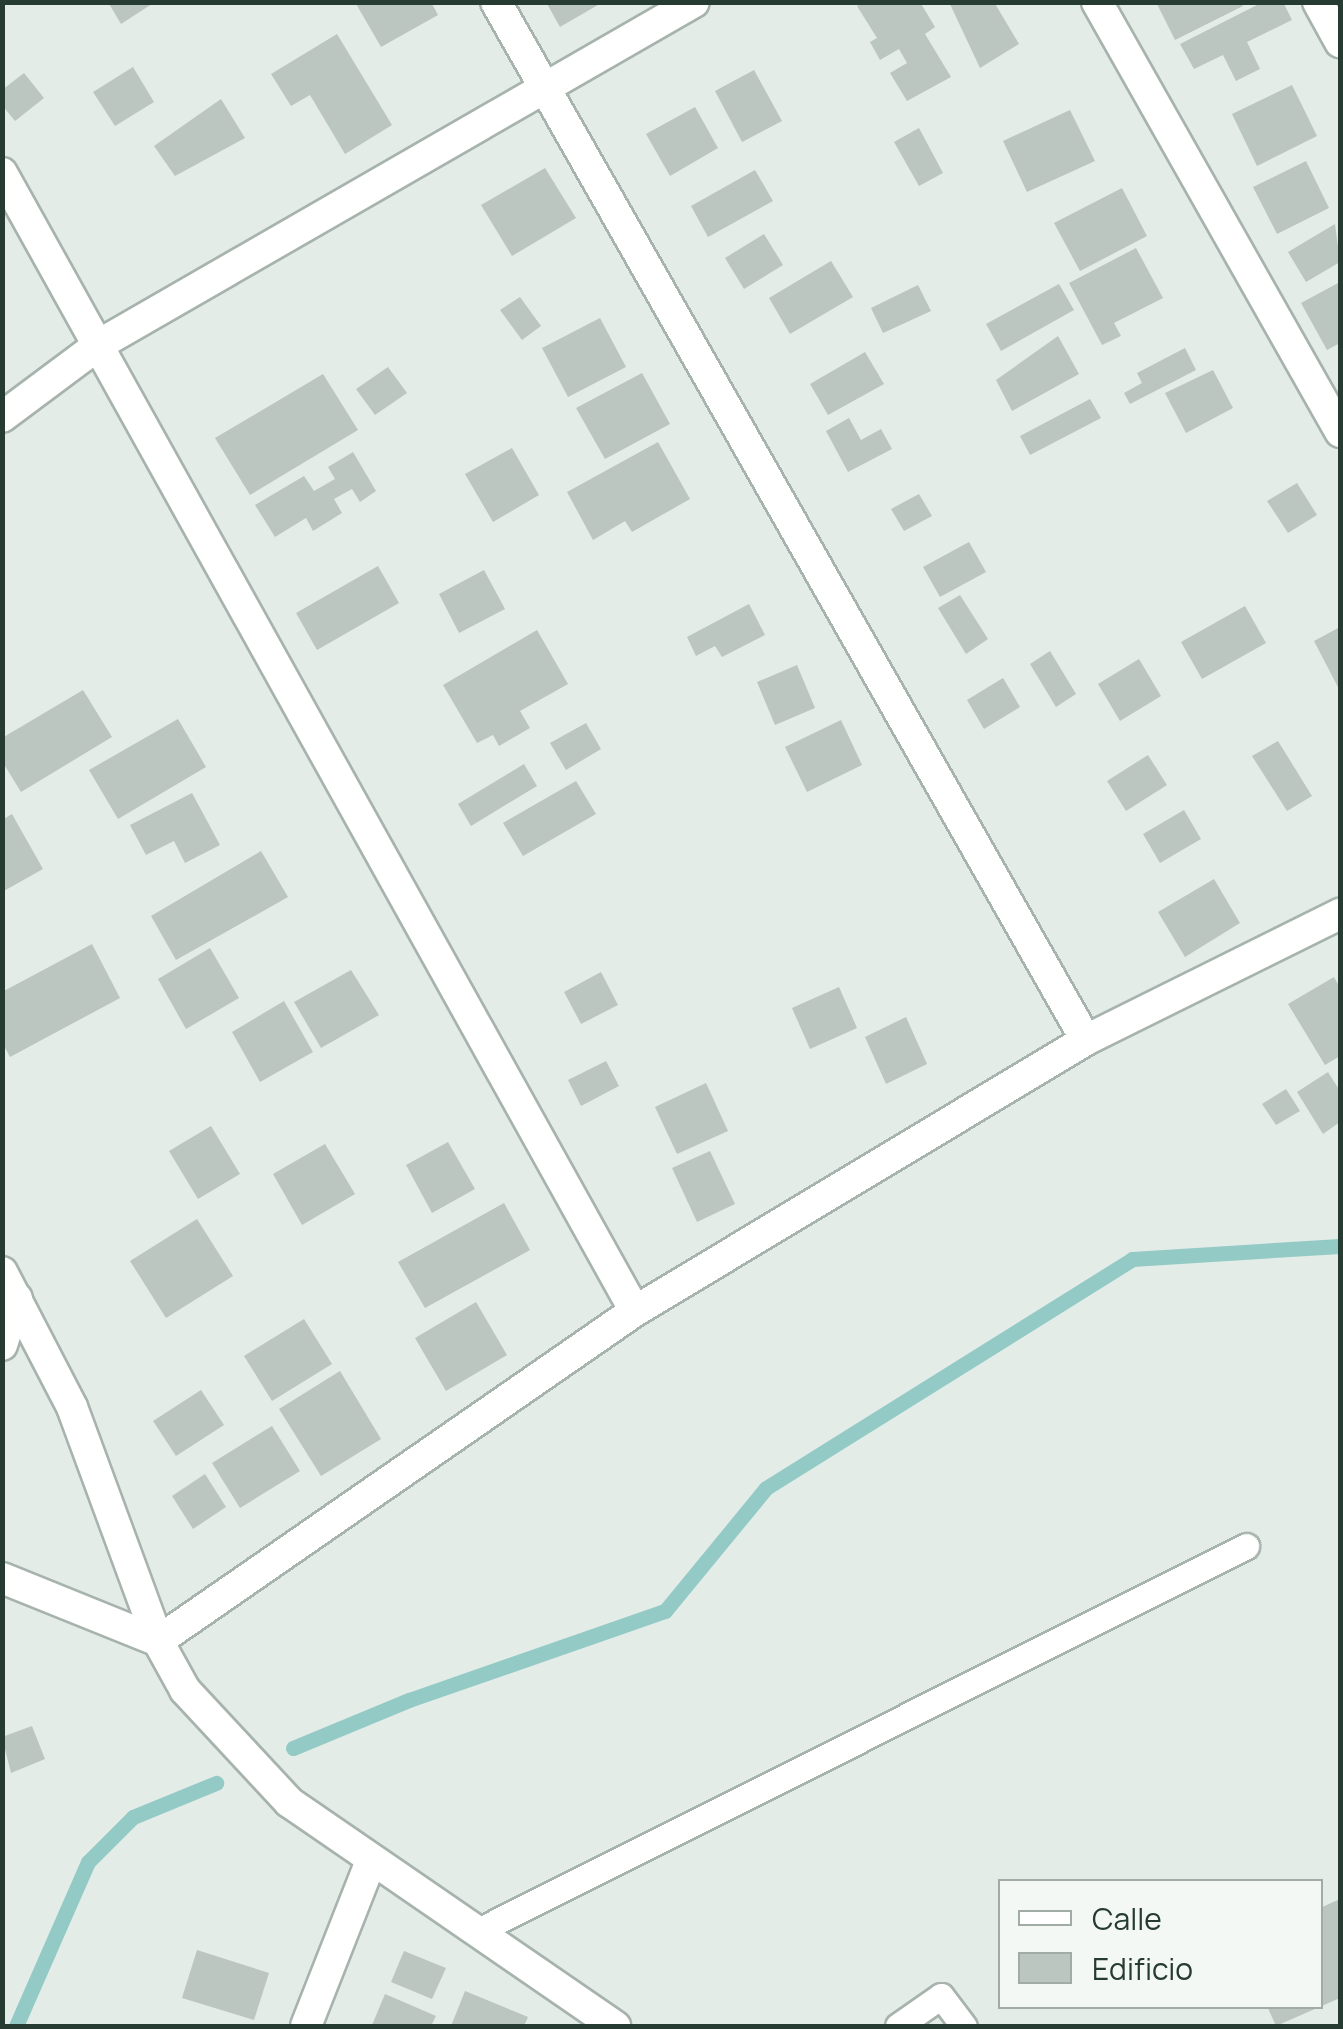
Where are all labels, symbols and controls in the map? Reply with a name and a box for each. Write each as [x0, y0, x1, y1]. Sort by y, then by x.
legend [998, 1879, 1323, 2009]
text: Calle [1092, 1898, 1162, 1939]
text: Edificio [1092, 1948, 1193, 1989]

